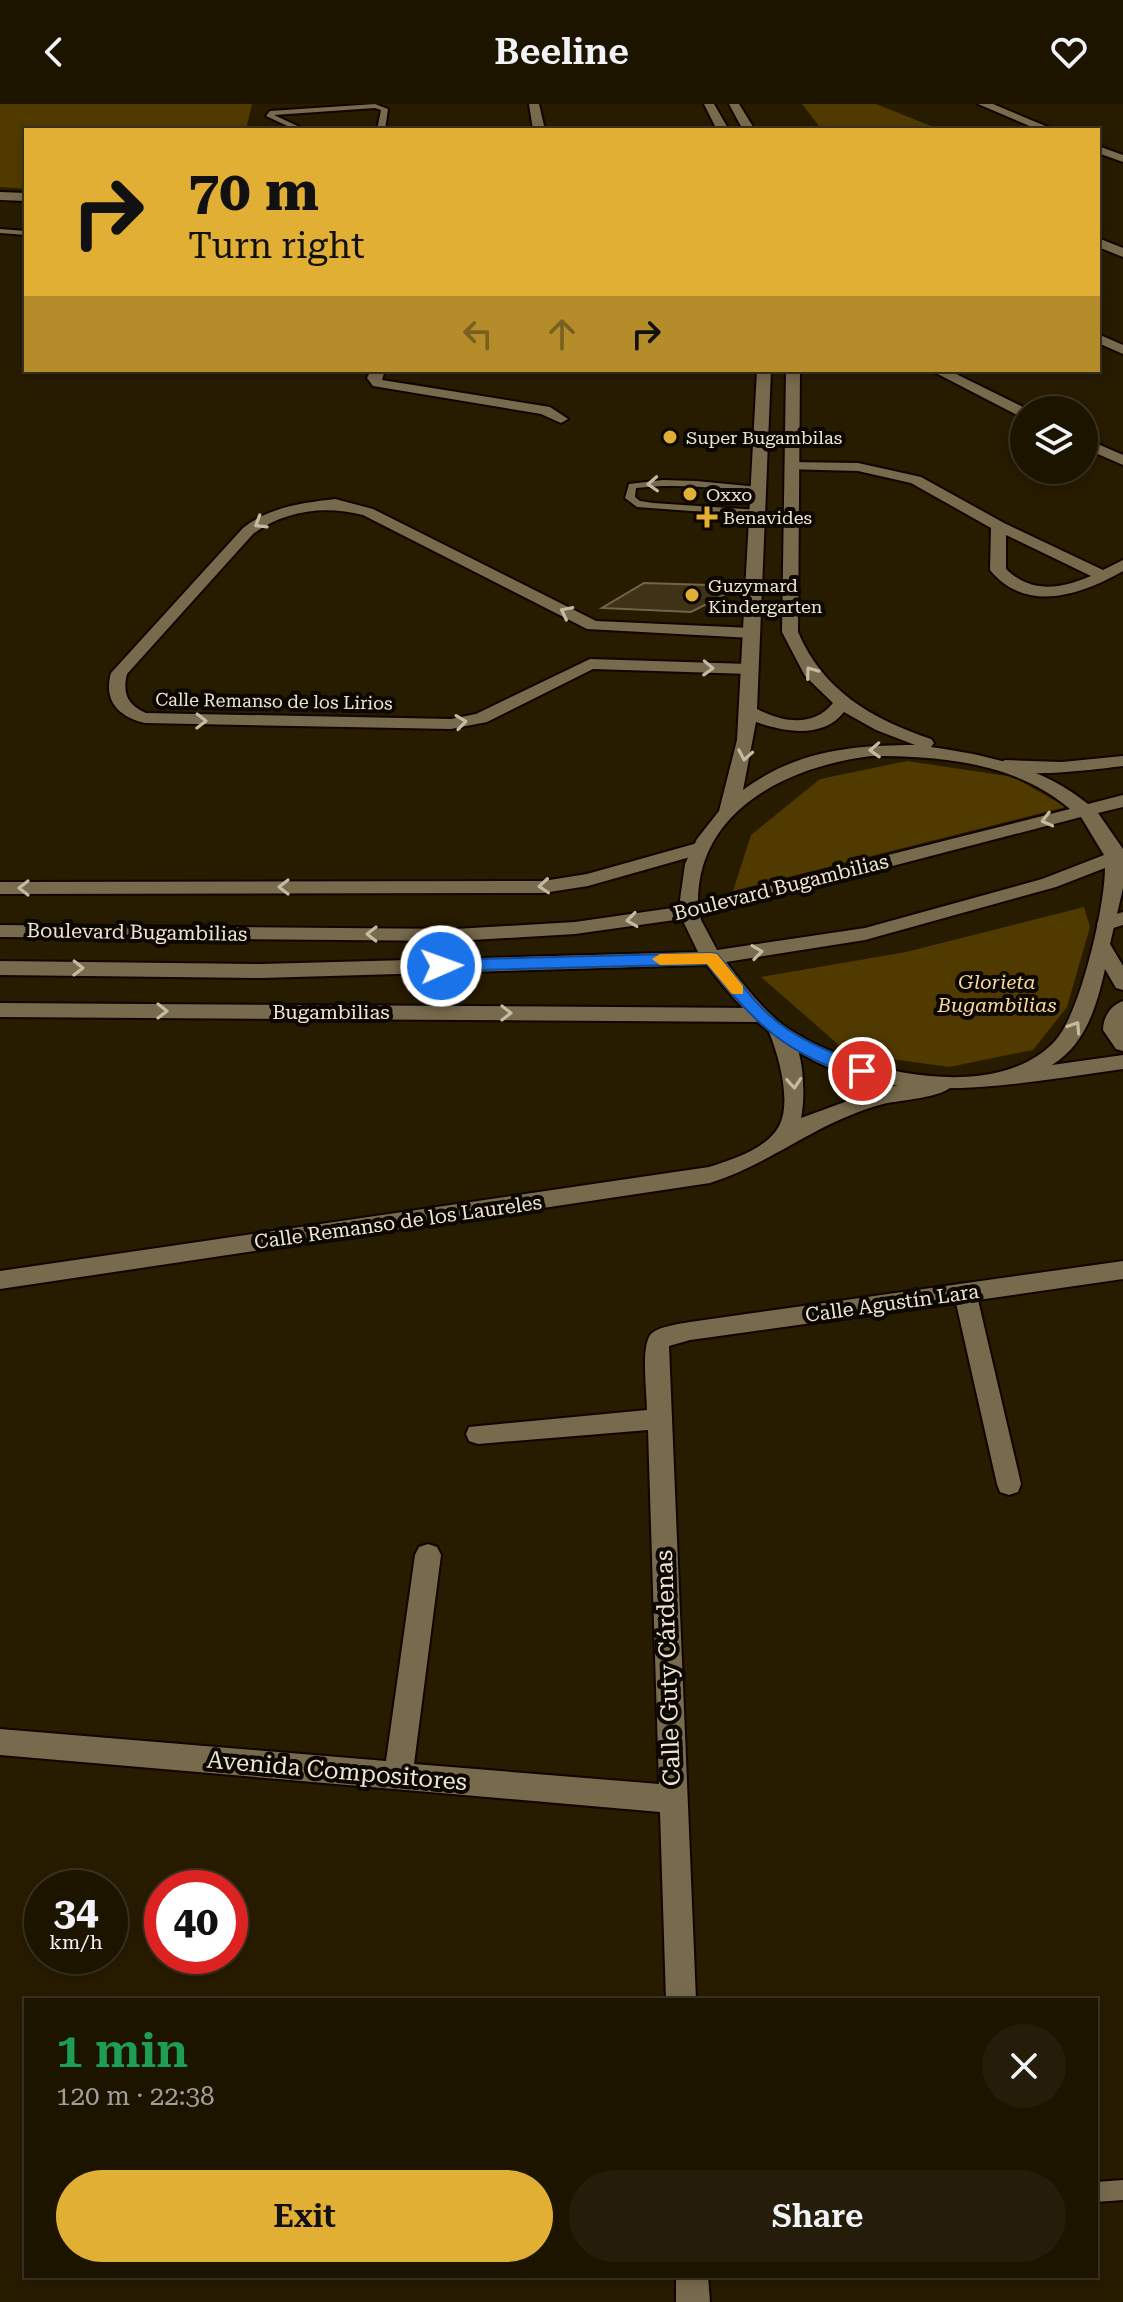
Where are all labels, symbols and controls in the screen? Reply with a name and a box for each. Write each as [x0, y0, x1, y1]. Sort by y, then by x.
icon: back [32, 30, 76, 74]
icon: heart [1047, 30, 1091, 74]
text: Beeline [494, 31, 629, 73]
text: 70 m [188, 158, 319, 224]
icon: right [56, 160, 160, 264]
text: Turn right [188, 225, 365, 267]
icon: left [456, 312, 500, 356]
icon: ahead [540, 312, 584, 356]
icon: right [624, 312, 668, 356]
map controls [1010, 396, 1098, 484]
button: layers [1010, 396, 1098, 484]
place label: Super Bugambilas [686, 427, 842, 448]
marker: Super Bugambilas [661, 428, 679, 446]
one-way arrow [646, 476, 659, 493]
place label: Oxxo [706, 484, 752, 505]
marker: Oxxo [681, 485, 699, 503]
place label: Benavides [723, 507, 812, 528]
marker: Benavides [698, 508, 716, 526]
one-way arrow [255, 513, 269, 528]
place label: Guzymard Kindergarten [708, 575, 823, 617]
marker: Guzymard Kindergarten [683, 586, 701, 604]
one-way arrow [559, 606, 574, 622]
one-way arrow [702, 659, 715, 676]
one-way arrow [806, 666, 821, 681]
street label: Calle Remanso de los Lirios [155, 688, 393, 714]
one-way arrow [195, 712, 208, 729]
one-way arrow [454, 714, 468, 731]
one-way arrow [868, 741, 881, 758]
one-way arrow [737, 748, 754, 762]
one-way arrow [1041, 810, 1055, 827]
street label: Boulevard Bugambilias [671, 849, 891, 925]
one-way arrow [537, 877, 550, 894]
one-way arrow [277, 878, 290, 896]
one-way arrow [17, 879, 30, 897]
one-way arrow [625, 911, 638, 928]
street label: Boulevard Bugambilias [26, 918, 248, 946]
position arrow [399, 924, 483, 1008]
one-way arrow [365, 925, 378, 943]
one-way arrow [751, 944, 764, 961]
one-way arrow [72, 960, 85, 977]
park label: Glorieta Bugambilias [936, 970, 1057, 1017]
street label: Bugambilias [272, 1000, 390, 1024]
one-way arrow [156, 1002, 169, 1020]
one-way arrow [500, 1005, 513, 1022]
one-way arrow [1065, 1021, 1080, 1036]
pin [828, 1037, 896, 1105]
icon: arrive [840, 1049, 884, 1093]
one-way arrow [786, 1077, 803, 1090]
street label: Calle Remanso de los Laureles [253, 1190, 543, 1254]
street label: Calle Agustín Lara [804, 1279, 981, 1327]
street label: Calle Guty Cárdenas [650, 1549, 686, 1787]
street label: Avenida Compositores [206, 1746, 468, 1796]
speed limit sign: 40 [144, 1870, 248, 1974]
text: 34 [54, 1888, 98, 1935]
text: km/h [49, 1930, 103, 1954]
text: 1 min [56, 2023, 188, 2079]
button: close [982, 2024, 1066, 2108]
text: 120 m · 22:38 [56, 2081, 215, 2111]
button: Exit [56, 2170, 553, 2262]
button: Share [569, 2170, 1066, 2262]

